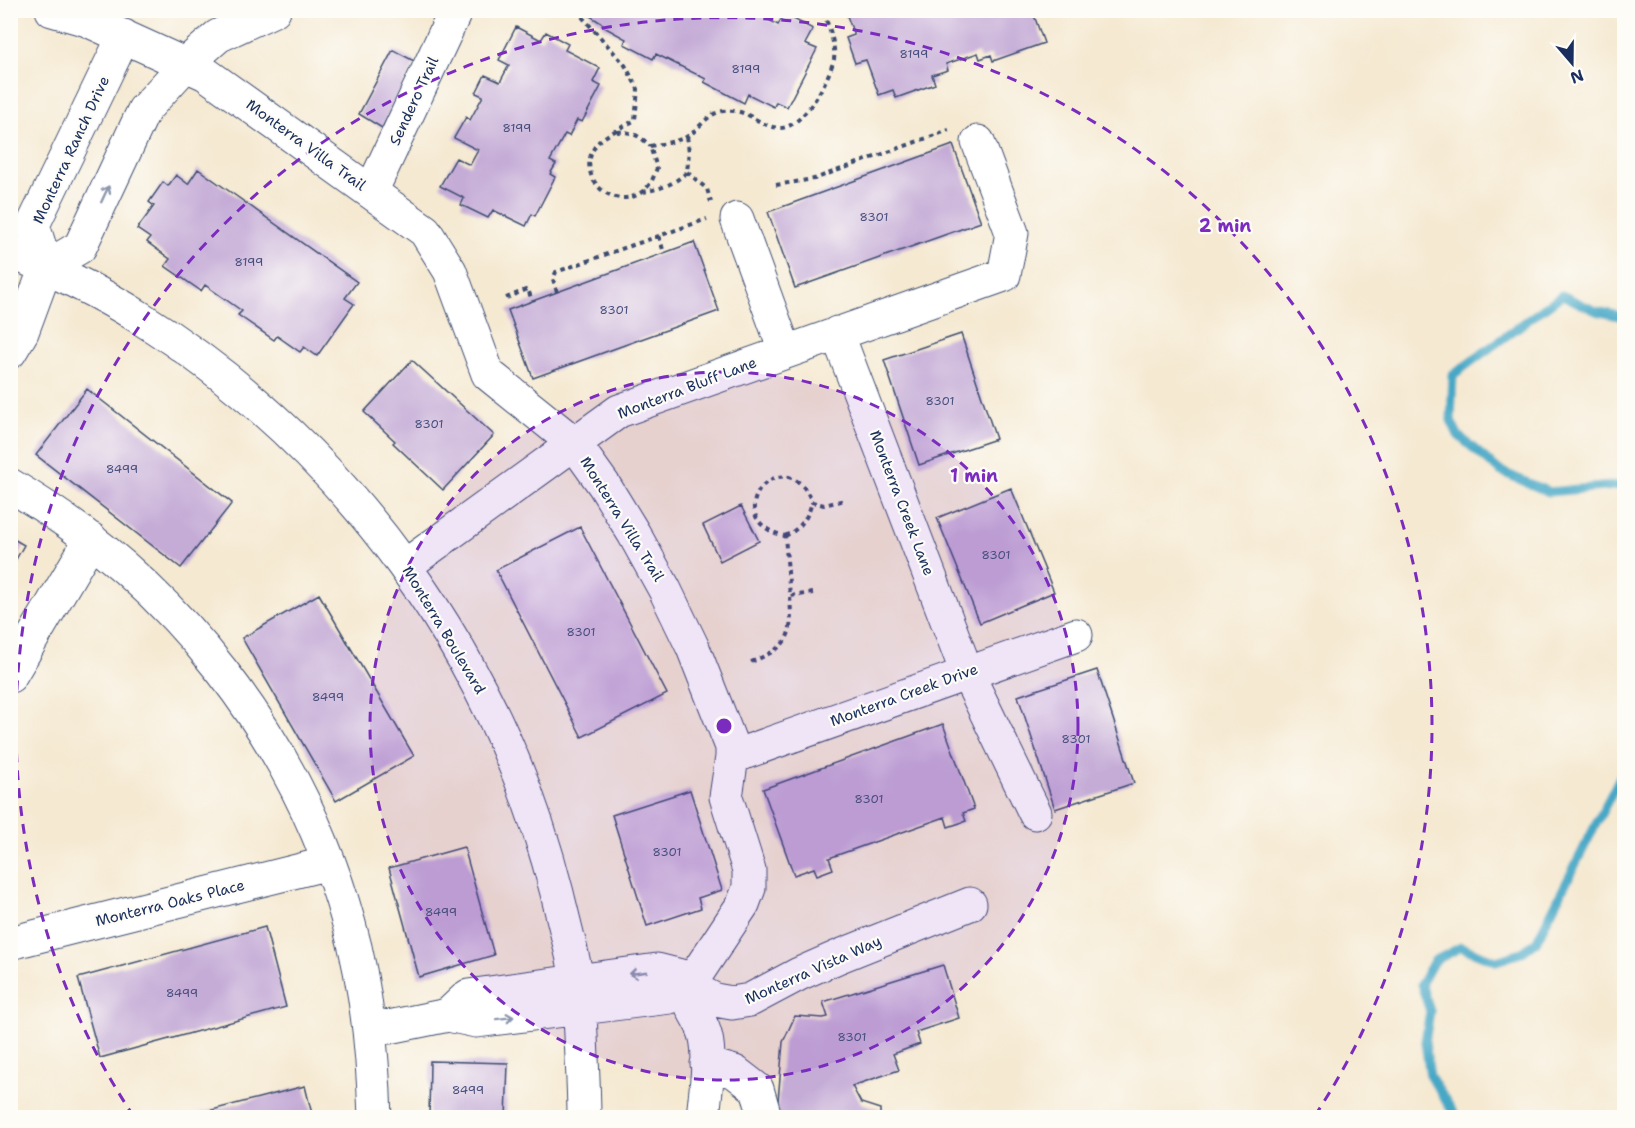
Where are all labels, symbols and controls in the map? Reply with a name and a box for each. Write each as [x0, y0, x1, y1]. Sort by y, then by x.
north arrow [1542, 33, 1602, 93]
house number: 8199 [900, 46, 928, 62]
street label: Sendero Trail [385, 53, 443, 149]
house number: 8199 [732, 61, 760, 77]
text: N [1567, 65, 1587, 89]
street label: Monterra Ranch Drive [28, 73, 114, 227]
street label: Monterra Villa Trail [242, 95, 370, 196]
house number: 8199 [503, 120, 531, 136]
one-way arrow [100, 185, 111, 203]
house number: 8301 [860, 209, 888, 225]
text: 2 min [1199, 214, 1251, 238]
house number: 8199 [235, 254, 263, 270]
house number: 8301 [600, 302, 628, 318]
street label: Monterra Bluff Lane [615, 352, 759, 424]
house number: 8301 [926, 393, 954, 409]
house number: 8301 [415, 416, 443, 432]
street label: Monterra Creek Lane [865, 427, 939, 579]
street label: Monterra Villa Trail [575, 453, 669, 586]
house number: 8499 [106, 461, 138, 477]
text: 1 min [950, 464, 998, 488]
house number: 8301 [982, 547, 1010, 563]
street label: Monterra Boulevard [398, 562, 490, 698]
house number: 8301 [567, 624, 595, 640]
street label: Monterra Creek Drive [827, 659, 981, 731]
house number: 8499 [312, 689, 344, 705]
centre of rings [714, 716, 734, 736]
house number: 8301 [1062, 731, 1090, 747]
house number: 8301 [855, 791, 883, 807]
house number: 8301 [653, 844, 681, 860]
street label: Monterra Oaks Place [93, 875, 247, 931]
house number: 8499 [425, 904, 457, 920]
street label: Monterra Vista Way [742, 931, 884, 1009]
one-way arrow [629, 967, 649, 978]
house number: 8499 [166, 985, 198, 1001]
one-way arrow [495, 1012, 515, 1023]
house number: 8301 [838, 1029, 866, 1045]
house number: 8499 [452, 1082, 484, 1098]

